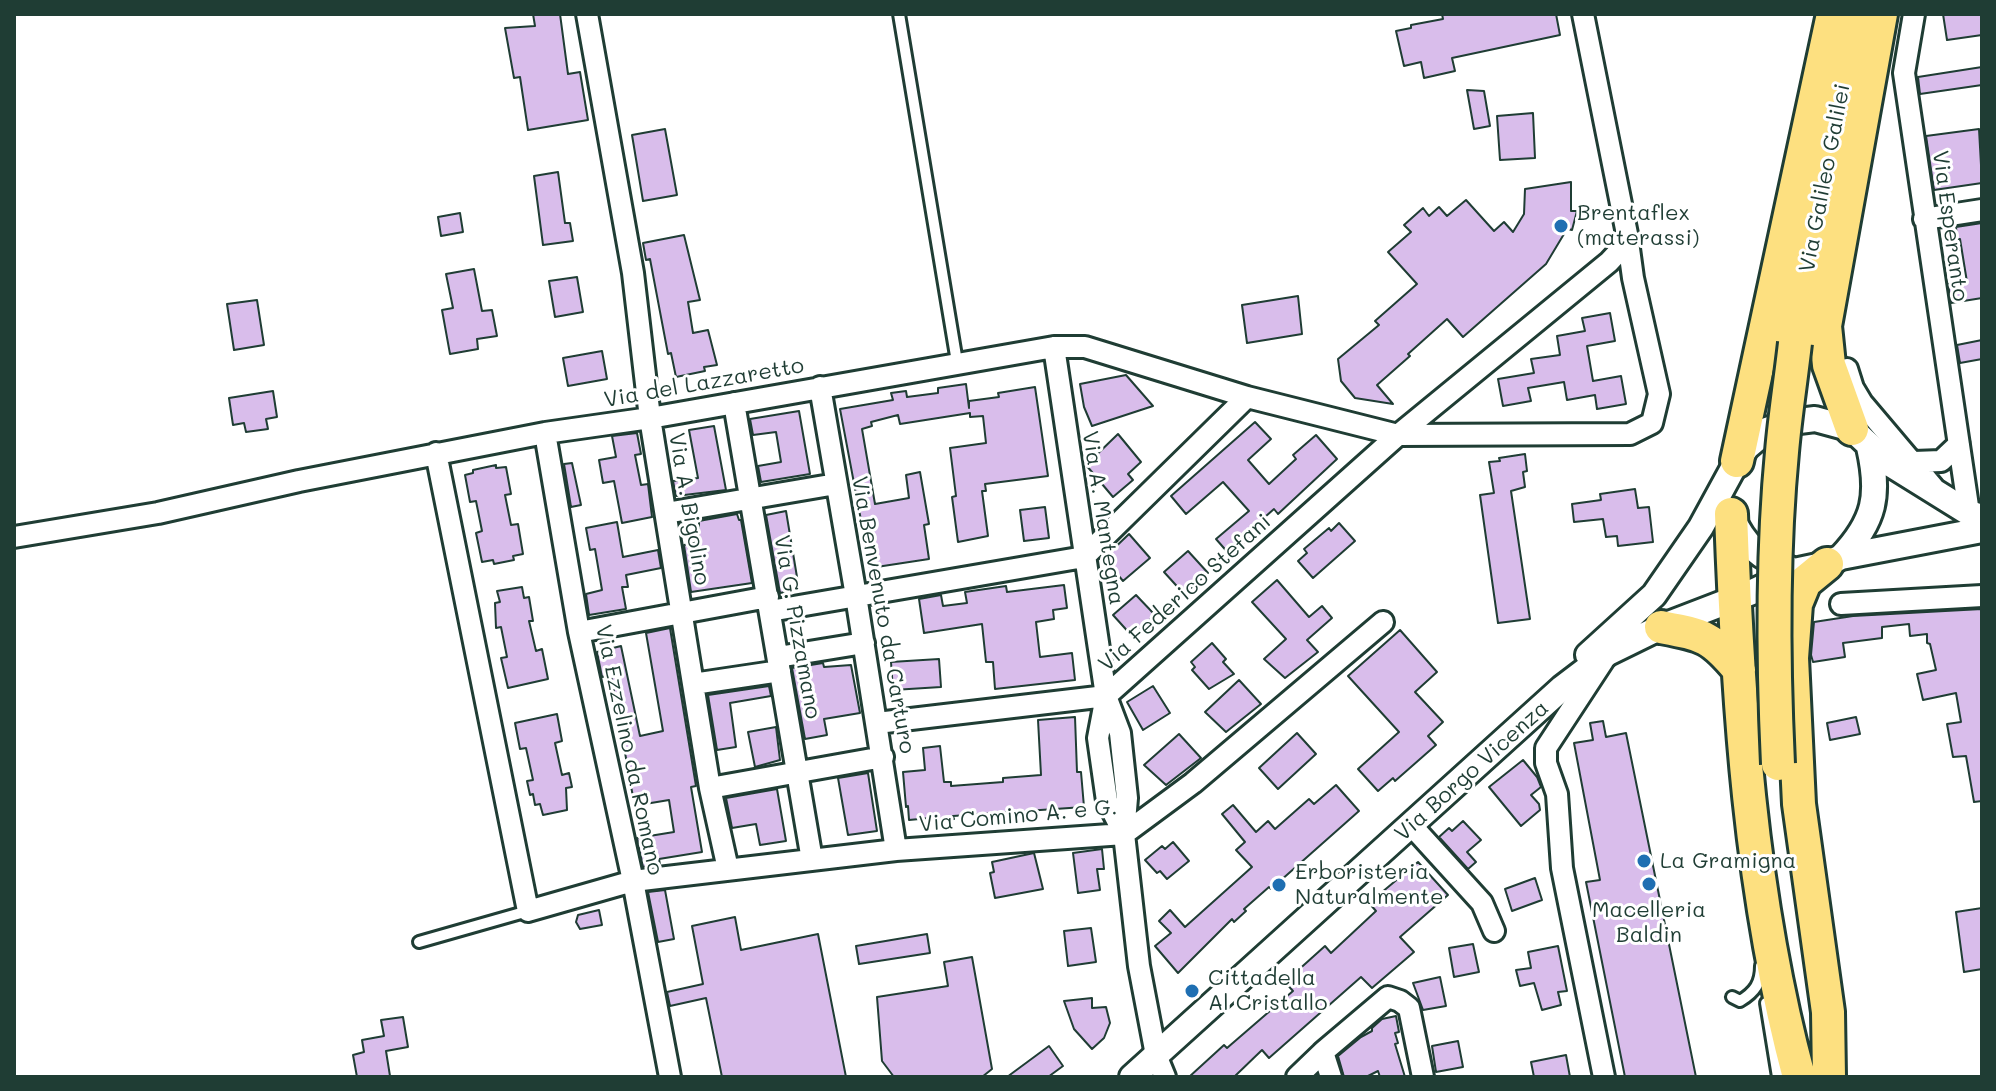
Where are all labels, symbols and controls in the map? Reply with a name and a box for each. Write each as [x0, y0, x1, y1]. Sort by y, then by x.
street label: Via Galileo Galilei [1794, 82, 1856, 274]
street label: Via Esperanto [1926, 149, 1974, 303]
place label: Brentaflex (materassi) [1577, 200, 1699, 252]
marker: Brentaflex (materassi) [1552, 217, 1570, 235]
street label: Via del Lazzaretto [602, 352, 806, 414]
street label: Via A. Mantegna [1076, 429, 1130, 607]
street label: Via A. Bigolino [663, 431, 715, 587]
street label: Via Benvenuto da Carturo [846, 474, 920, 756]
street label: Via Federico Stefani [1093, 509, 1277, 677]
street label: Via G. Pizzamano [768, 533, 826, 721]
street label: Via Ezzelino da Romano [590, 622, 668, 878]
street label: Via Borgo Vicenza [1390, 695, 1554, 847]
street label: Via Comino A. e G. [918, 794, 1118, 838]
place label: La Gramigna [1660, 848, 1796, 874]
marker: La Gramigna [1635, 852, 1653, 870]
place label: Erboristeria Naturalmente [1295, 859, 1444, 910]
marker: Macelleria Baldin [1640, 875, 1658, 893]
marker: Erboristeria Naturalmente [1270, 876, 1288, 894]
place label: Macelleria Baldin [1592, 897, 1706, 948]
place label: Cittadella Al Cristallo [1208, 965, 1327, 1016]
marker: Cittadella Al Cristallo [1183, 982, 1201, 1000]

